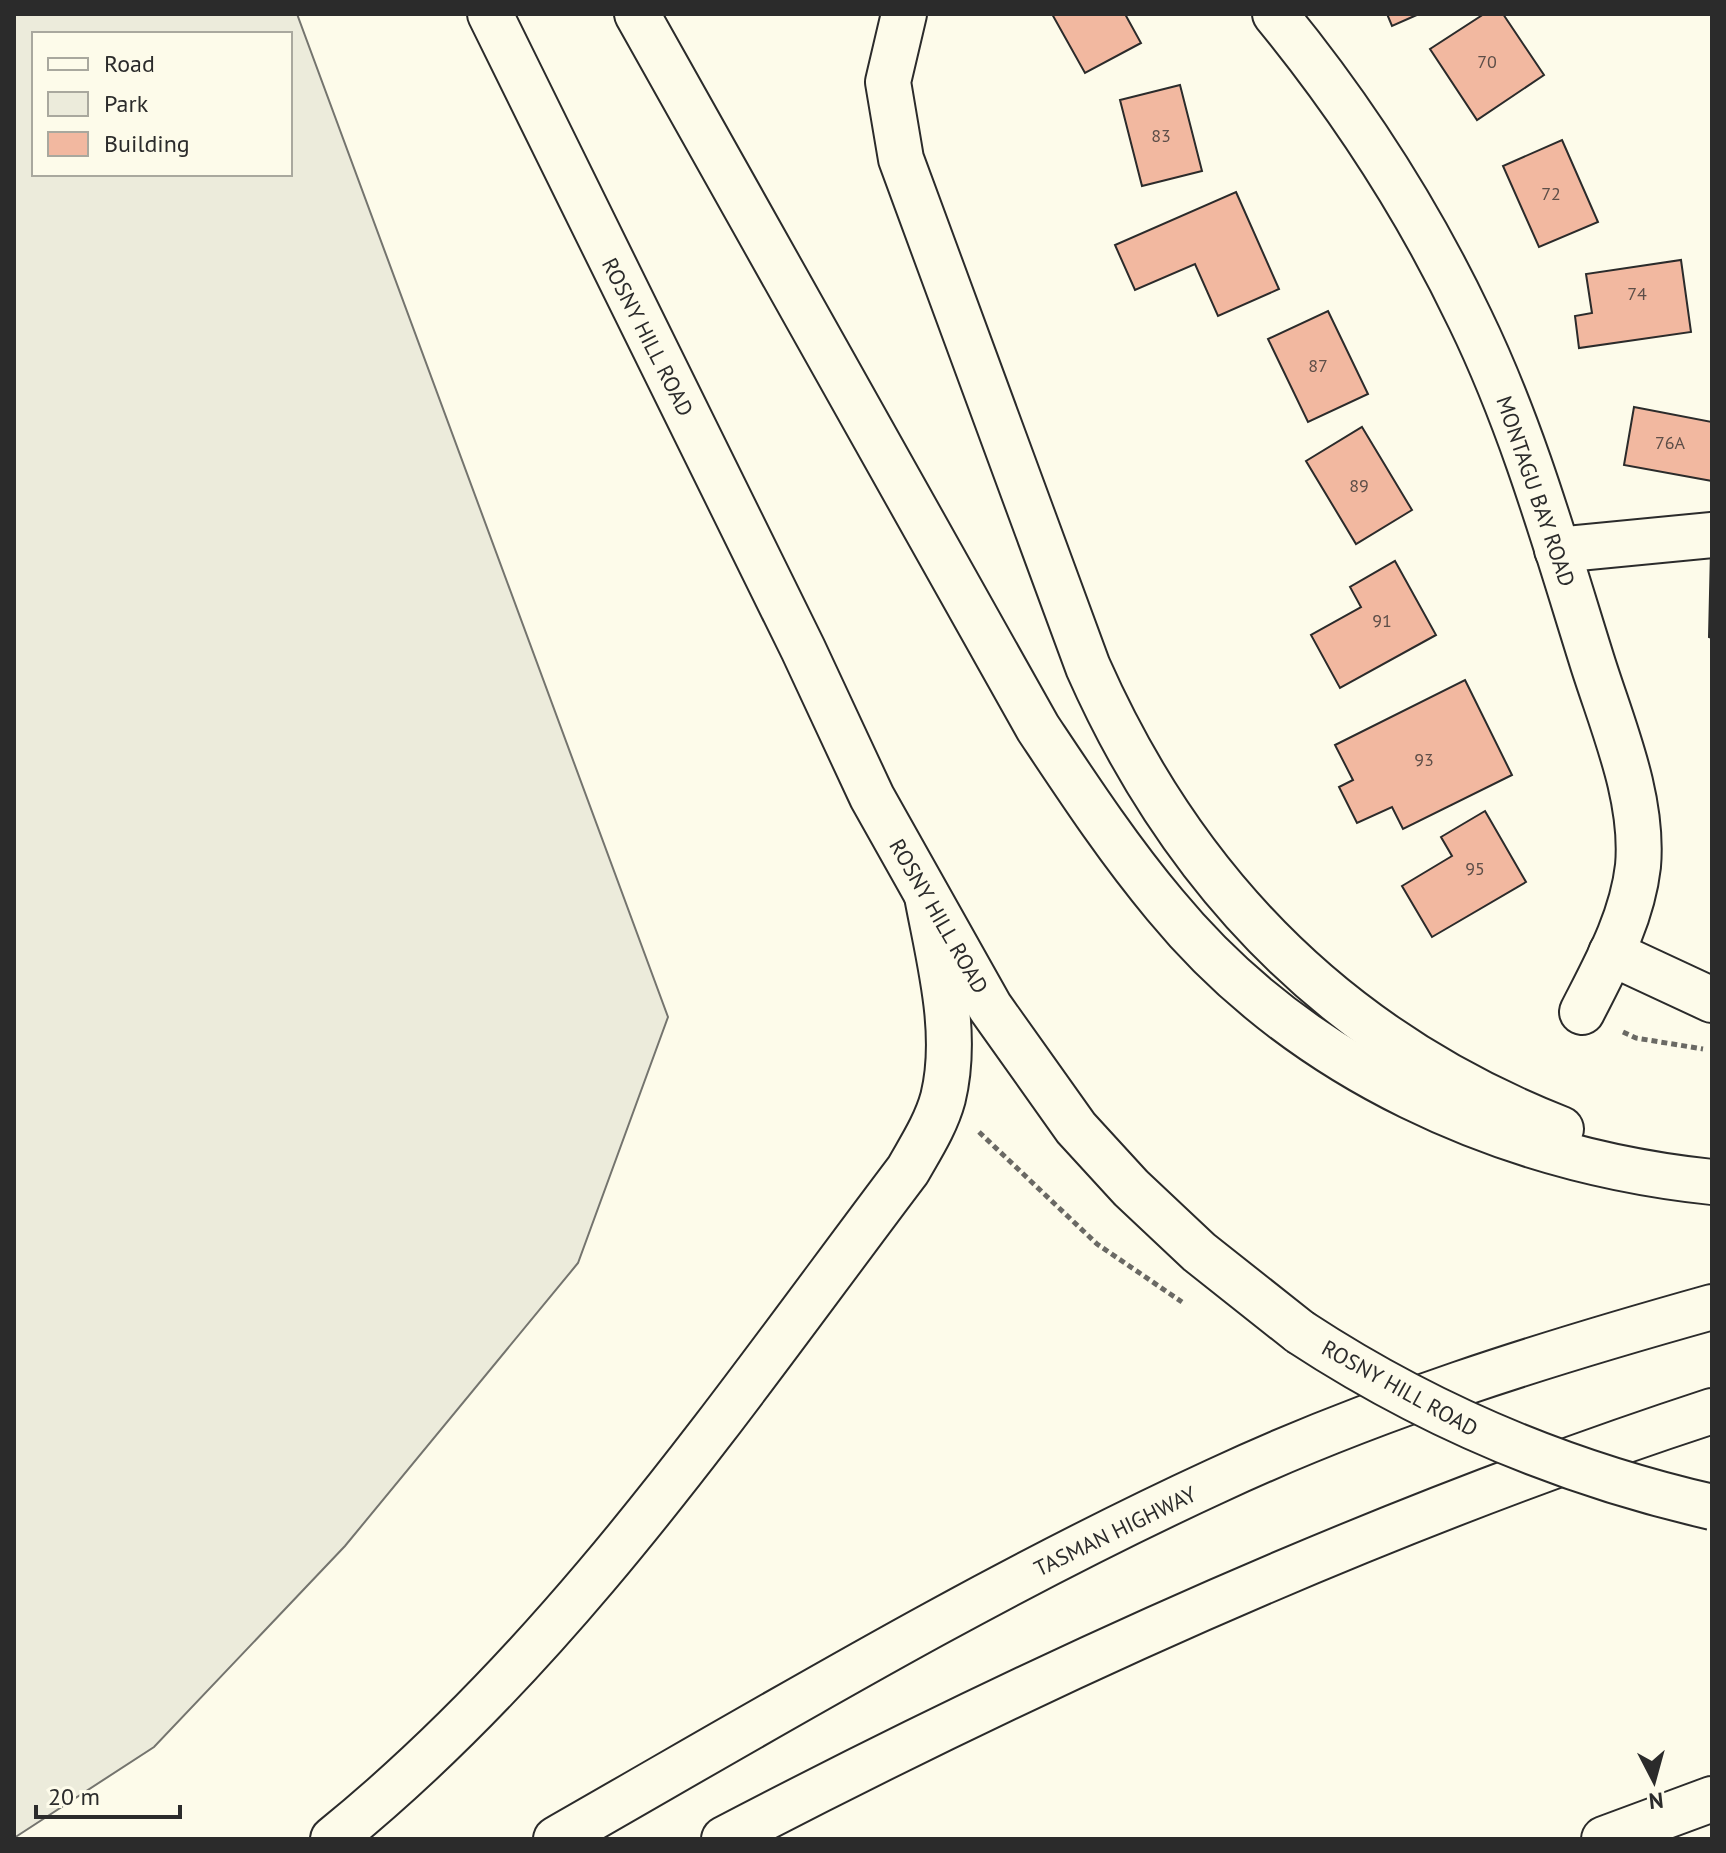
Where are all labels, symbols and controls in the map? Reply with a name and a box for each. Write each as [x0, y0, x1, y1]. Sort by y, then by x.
legend [32, 32, 292, 176]
text: Road [104, 48, 155, 79]
house number: 70 [1477, 50, 1497, 73]
text: Park [104, 88, 149, 119]
house number: 83 [1151, 124, 1171, 147]
text: Building [104, 128, 190, 159]
house number: 72 [1541, 182, 1561, 205]
street label: ROSNY HILL ROAD [596, 253, 700, 421]
house number: 74 [1627, 282, 1647, 305]
house number: 87 [1308, 354, 1328, 377]
street label: MONTAGU BAY ROAD [1490, 392, 1582, 590]
house number: 76A [1655, 431, 1686, 454]
house number: 89 [1349, 474, 1369, 497]
house number: 91 [1372, 609, 1392, 632]
house number: 93 [1414, 748, 1434, 771]
street label: ROSNY HILL ROAD [883, 834, 995, 998]
house number: 95 [1465, 857, 1485, 880]
street label: ROSNY HILL ROAD [1317, 1334, 1483, 1442]
street label: TASMAN HIGHWAY [1029, 1479, 1201, 1582]
north arrow [1614, 1741, 1694, 1821]
scale bar [36, 1769, 180, 1819]
text: 20 m [48, 1781, 100, 1812]
text: N [1647, 1786, 1665, 1816]

